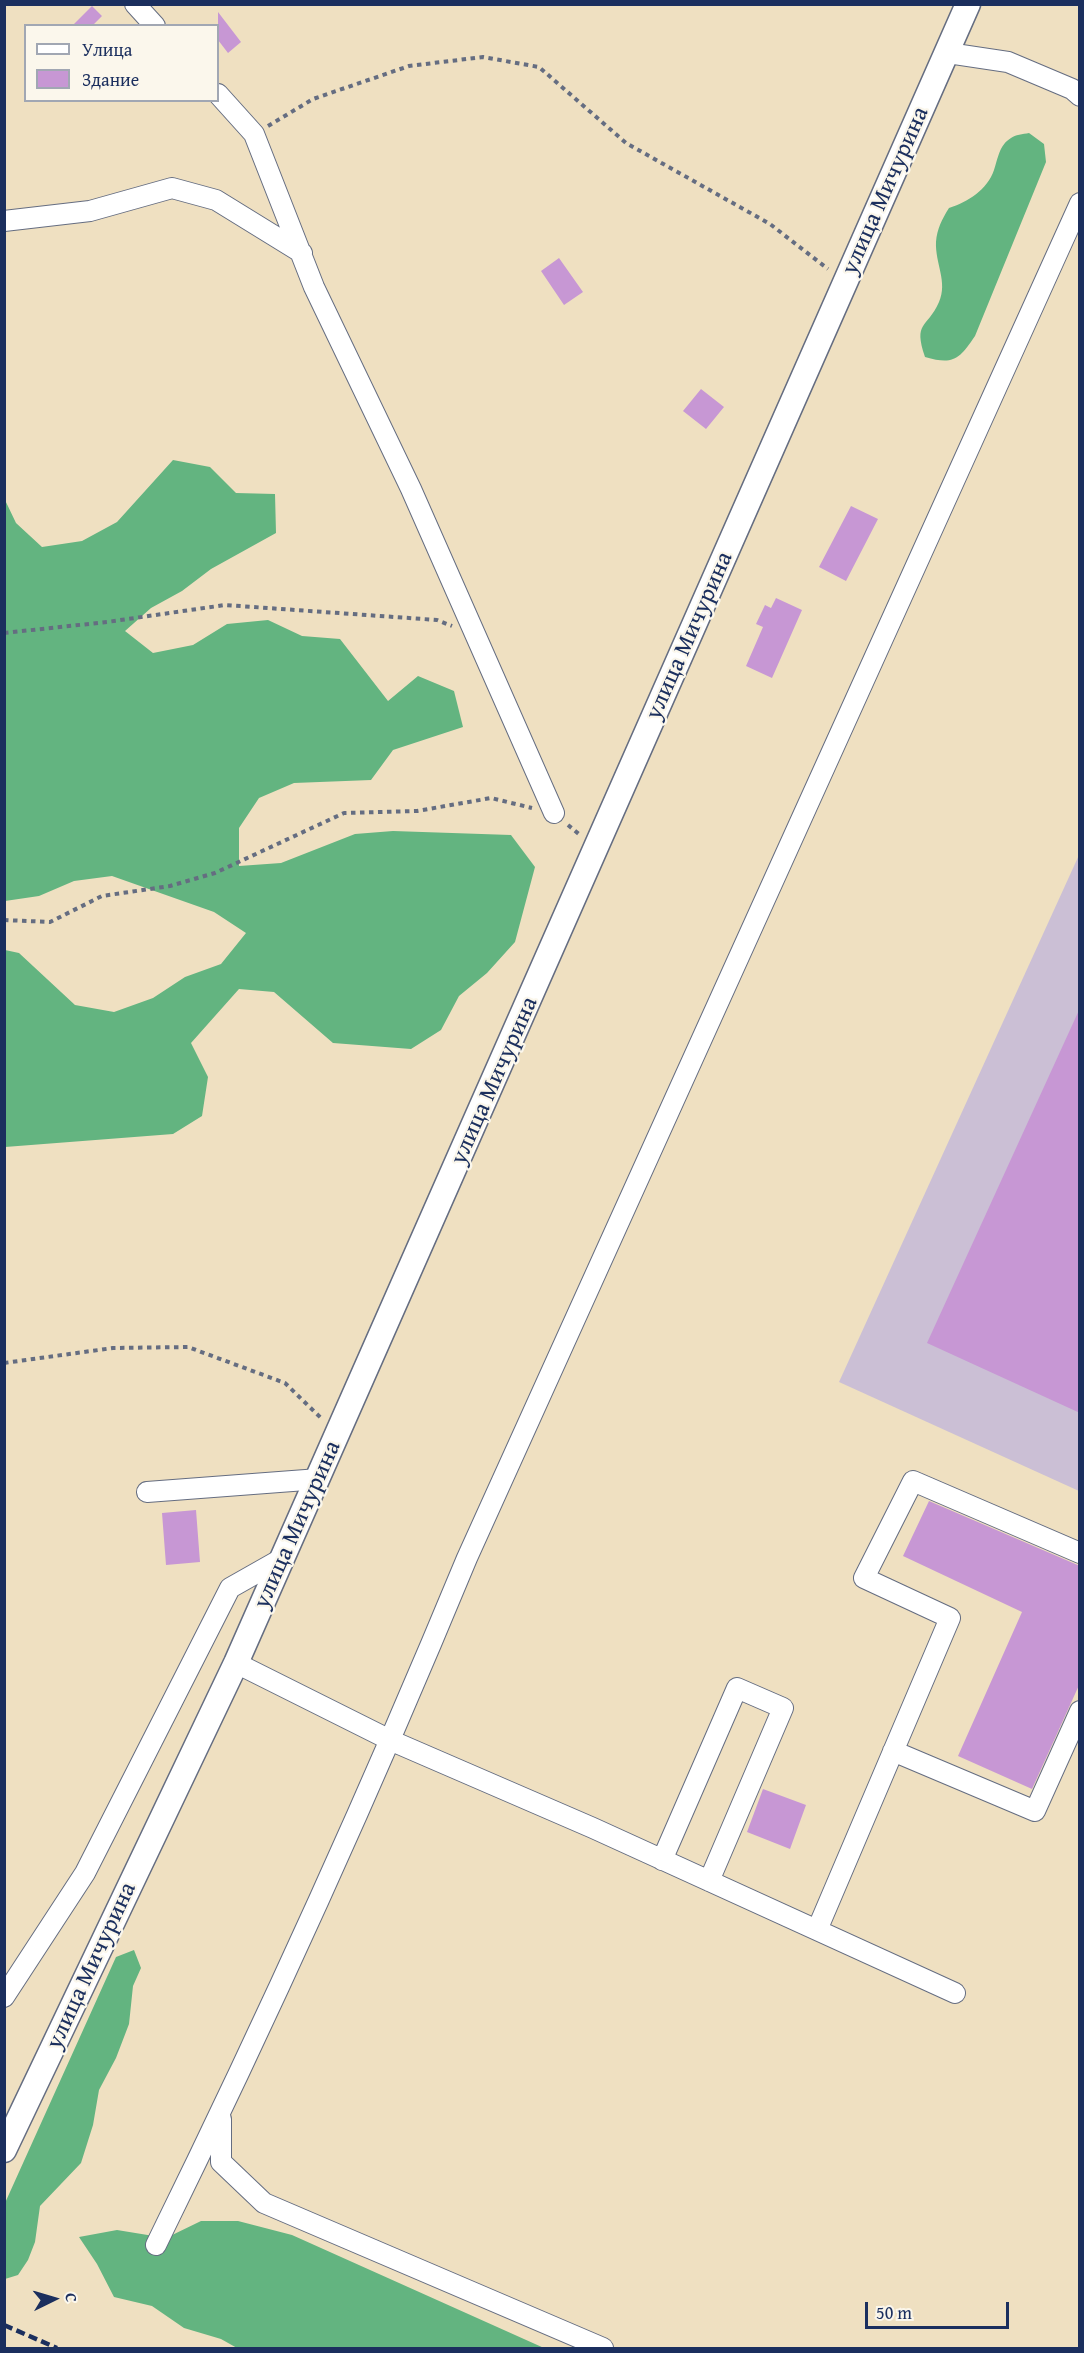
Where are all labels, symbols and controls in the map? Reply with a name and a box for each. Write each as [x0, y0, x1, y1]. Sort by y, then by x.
legend [24, 24, 219, 102]
text: Улица [82, 36, 132, 63]
text: Здание [82, 66, 139, 93]
street label: улица Мичурина [836, 103, 936, 279]
street label: улица Мичурина [640, 548, 740, 724]
street label: улица Мичурина [445, 993, 545, 1169]
street label: улица Мичурина [248, 1437, 348, 1613]
street label: улица Мичурина [41, 1878, 143, 2054]
north arrow [24, 2269, 84, 2329]
scale bar [868, 2290, 1012, 2328]
text: С [60, 2292, 84, 2303]
text: 50 m [876, 2299, 912, 2326]

